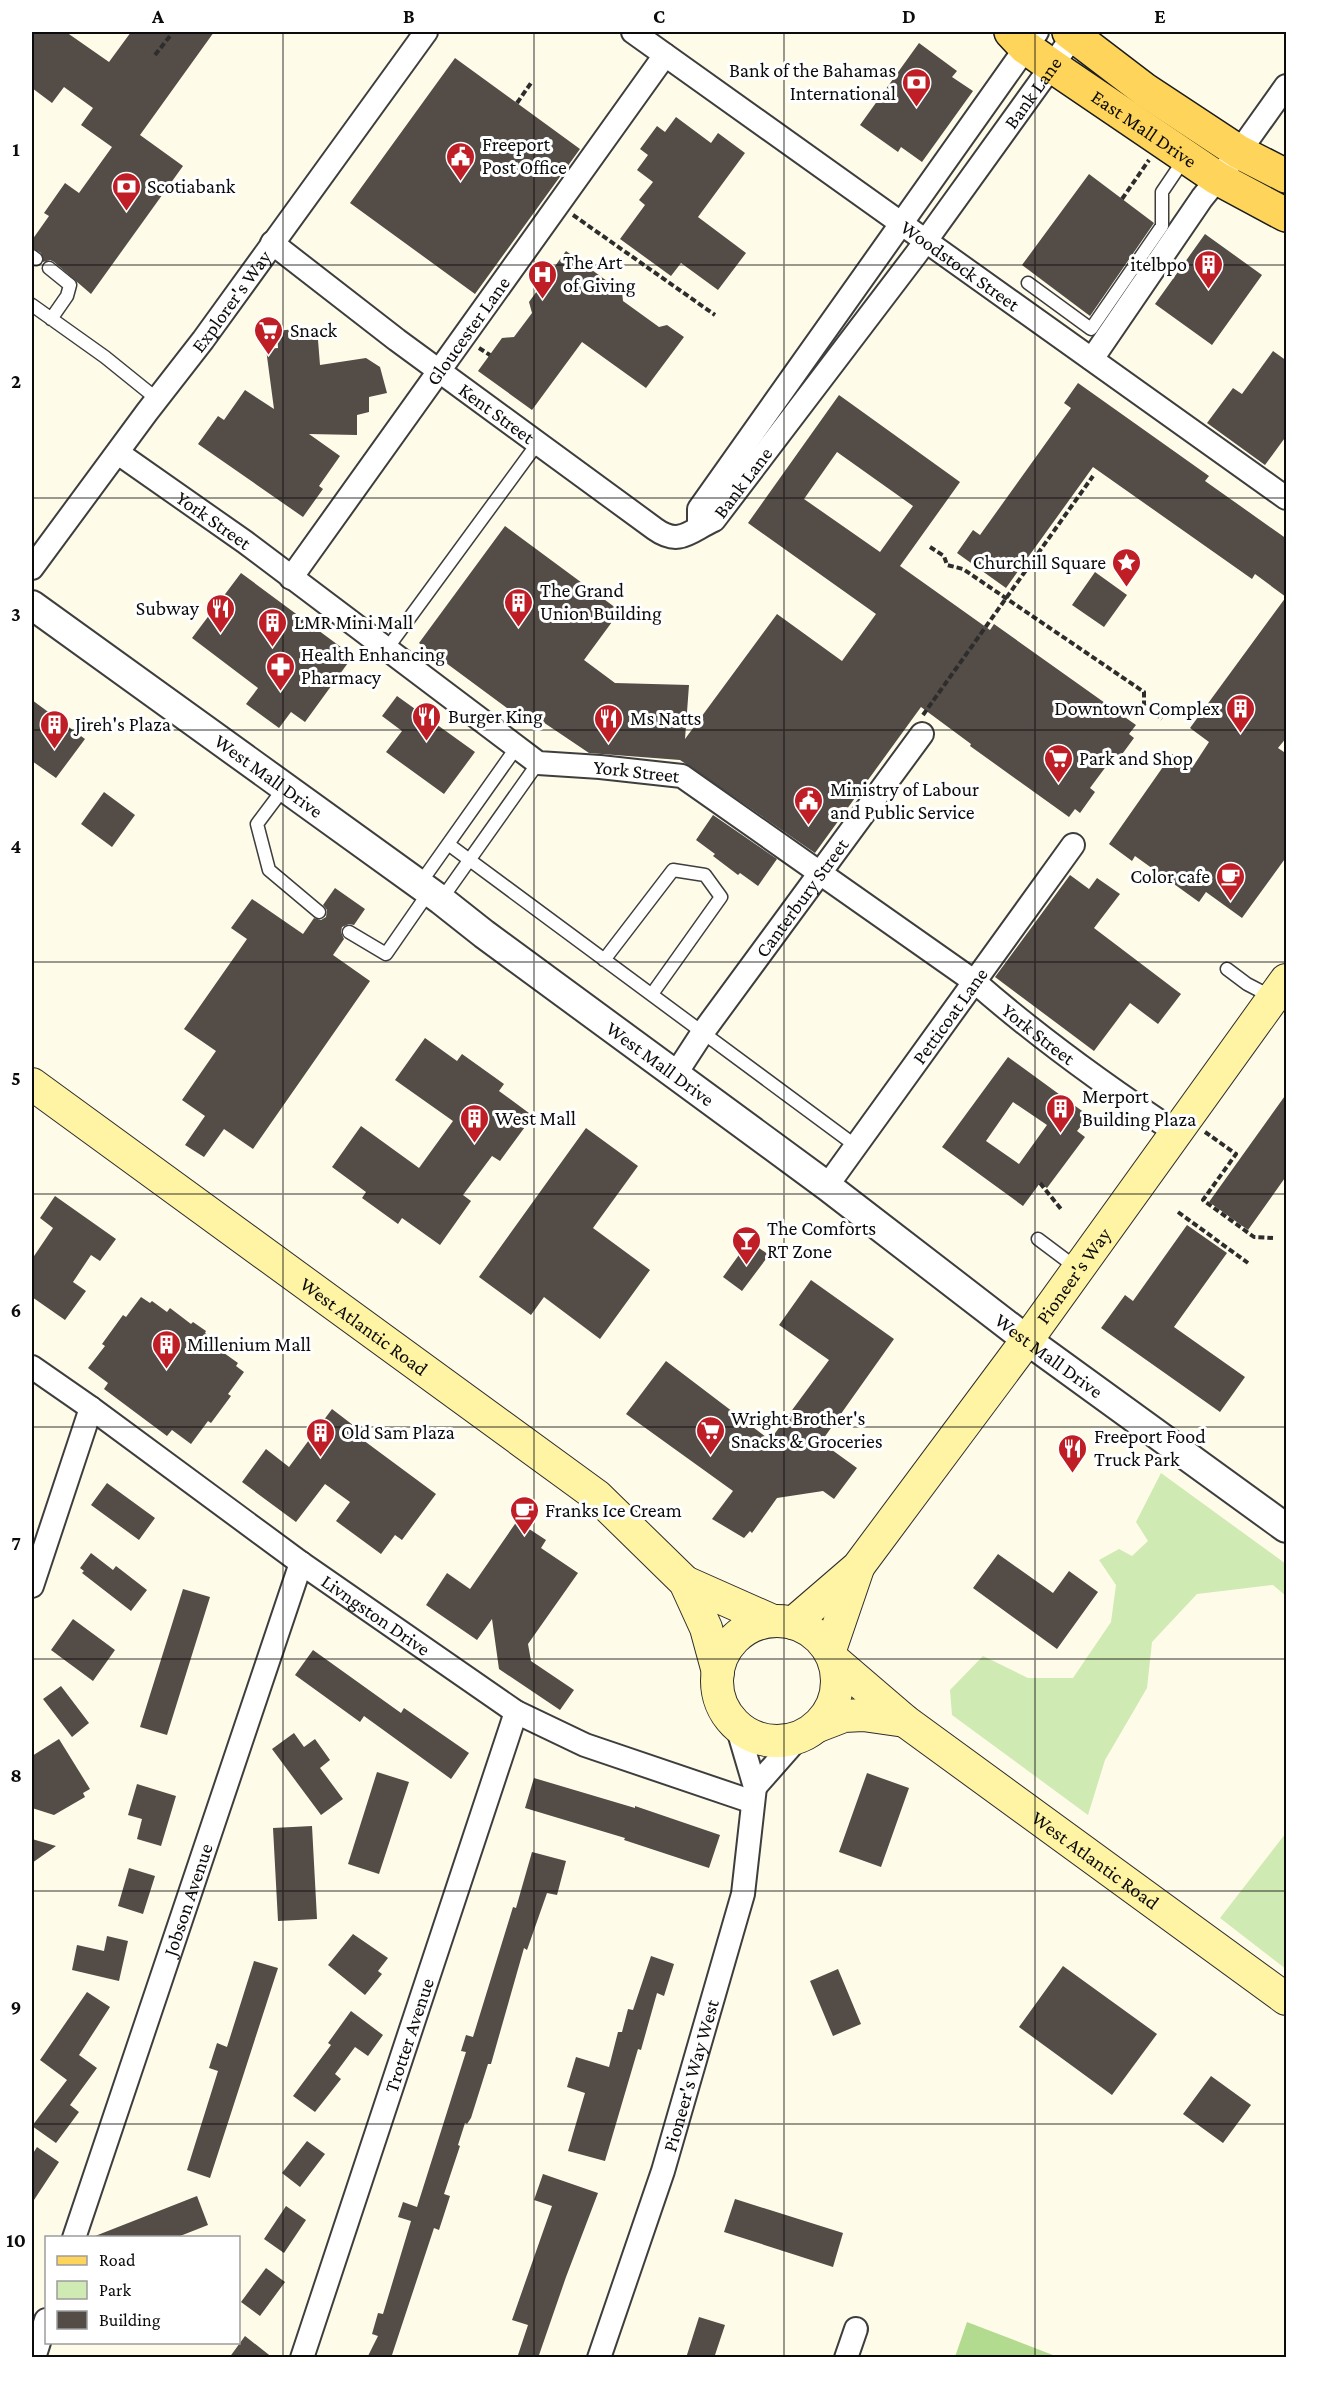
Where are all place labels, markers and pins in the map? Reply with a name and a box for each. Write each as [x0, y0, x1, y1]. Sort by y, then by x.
place label: Bank of the Bahamas International [729, 59, 896, 104]
bank icon: Bank of the Bahamas International [901, 66, 933, 108]
place label: Freeport Post Office [482, 133, 567, 178]
public building icon: Freeport Post Office [445, 140, 477, 182]
bank icon: Scotiabank [110, 170, 142, 212]
place label: Scotiabank [147, 175, 236, 197]
building icon: itelbpo [1192, 248, 1224, 290]
place label: The Art of Giving [563, 251, 636, 297]
place label: itelbpo [1131, 253, 1187, 276]
hospital icon: The Art of Giving [526, 258, 558, 300]
supermarket icon: Snack [253, 314, 285, 356]
place label: Snack [290, 319, 338, 341]
place icon: Churchill Square [1111, 546, 1143, 588]
place label: Churchill Square [973, 551, 1106, 574]
place label: The Grand Union Building [540, 579, 662, 625]
building icon: The Grand Union Building [503, 586, 535, 628]
restaurant icon: Subway [204, 592, 236, 634]
place label: Subway [136, 597, 200, 620]
building icon: LMR Mini Mall [257, 606, 289, 648]
place label: LMR Mini Mall [294, 611, 413, 633]
place label: Health Enhancing Pharmacy [301, 643, 445, 689]
pharmacy icon: Health Enhancing Pharmacy [264, 650, 296, 692]
building icon: Downtown Complex [1225, 692, 1257, 734]
place label: Downtown Complex [1054, 697, 1221, 720]
restaurant icon: Burger King [411, 700, 443, 742]
restaurant icon: Ms Natts [593, 702, 625, 744]
place label: Burger King [448, 705, 543, 728]
place label: Ms Natts [630, 707, 702, 729]
building icon: Jireh's Plaza [38, 708, 70, 750]
place label: Jireh's Plaza [73, 713, 171, 736]
supermarket icon: Park and Shop [1042, 742, 1074, 784]
place label: Park and Shop [1079, 747, 1193, 770]
place label: Ministry of Labour and Public Service [830, 778, 979, 823]
public building icon: Ministry of Labour and Public Service [793, 784, 825, 826]
cafe icon: Color cafe [1215, 860, 1247, 902]
place label: Color cafe [1130, 865, 1210, 887]
place label: Merport Building Plaza [1082, 1085, 1196, 1131]
building icon: Merport Building Plaza [1045, 1092, 1077, 1134]
building icon: West Mall [458, 1102, 490, 1144]
place label: West Mall [495, 1107, 576, 1129]
place label: The Comforts RT Zone [767, 1217, 876, 1262]
bar icon: The Comforts RT Zone [730, 1224, 762, 1266]
building icon: Millenium Mall [150, 1328, 182, 1370]
place label: Millenium Mall [187, 1333, 311, 1355]
place label: Wright Brother's Snacks & Groceries [731, 1407, 883, 1452]
supermarket icon: Wright Brother's Snacks & Groceries [694, 1414, 726, 1456]
building icon: Old Sam Plaza [304, 1416, 336, 1458]
place label: Old Sam Plaza [341, 1421, 455, 1443]
place label: Freeport Food Truck Park [1094, 1425, 1206, 1470]
restaurant icon: Freeport Food Truck Park [1057, 1432, 1089, 1474]
cafe icon: Franks Ice Cream [508, 1494, 540, 1536]
place label: Franks Ice Cream [545, 1499, 682, 1521]

